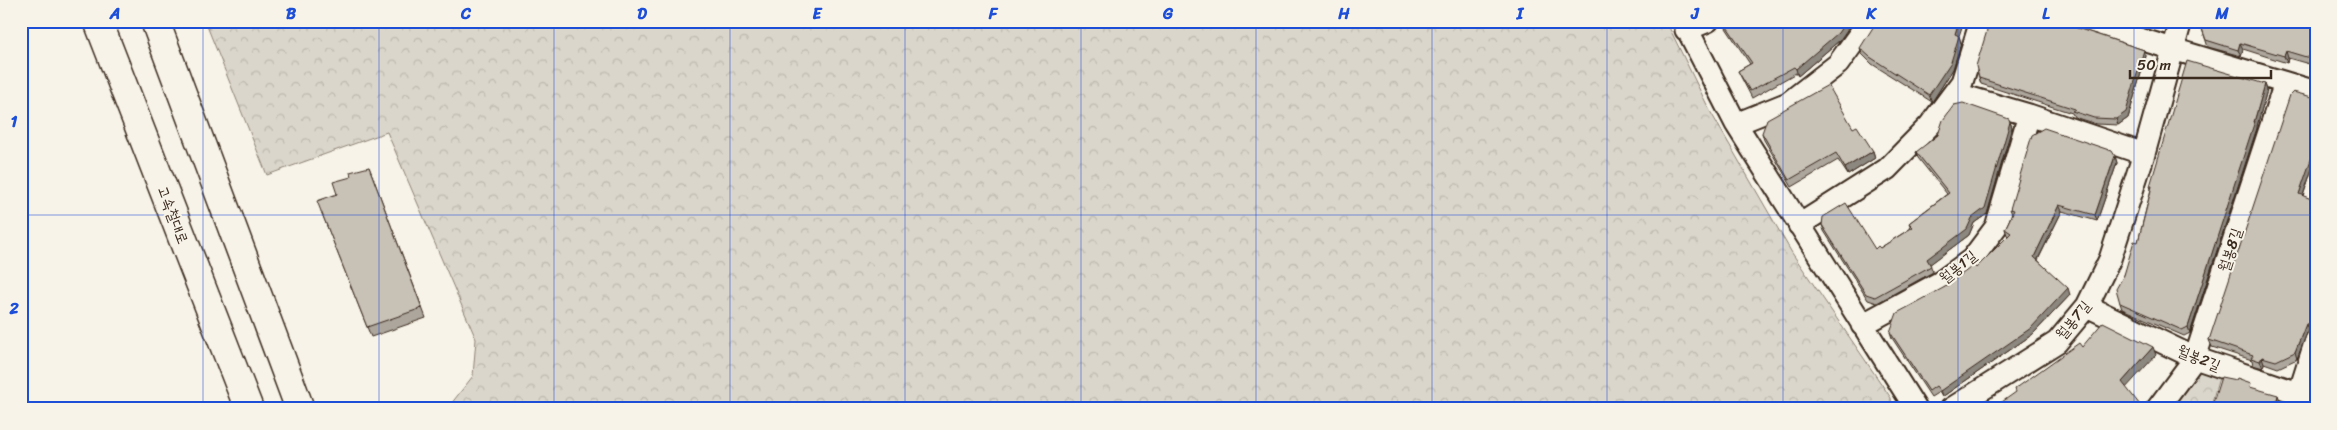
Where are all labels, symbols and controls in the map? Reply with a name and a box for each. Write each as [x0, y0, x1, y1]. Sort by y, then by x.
text: A [109, 0, 120, 28]
text: B [286, 0, 297, 28]
text: C [460, 0, 472, 28]
text: D [637, 0, 647, 28]
text: E [813, 0, 823, 28]
text: F [988, 0, 999, 28]
text: G [1162, 0, 1174, 28]
text: H [1337, 0, 1350, 28]
text: I [1516, 0, 1525, 28]
text: J [1690, 0, 1700, 28]
text: K [1865, 0, 1877, 28]
text: L [2042, 0, 2050, 28]
text: M [2214, 0, 2229, 28]
scale bar [2130, 48, 2271, 80]
text: 50 m [2137, 52, 2172, 78]
text: 1 [11, 107, 18, 136]
street label: 고속철대로 [150, 182, 196, 248]
street label: 월봉8길 [2211, 224, 2249, 276]
street label: 월봉1길 [1933, 243, 1983, 291]
text: 2 [8, 294, 19, 323]
street label: 월봉7길 [2049, 294, 2097, 346]
street label: 월봉2길 [2173, 338, 2225, 378]

